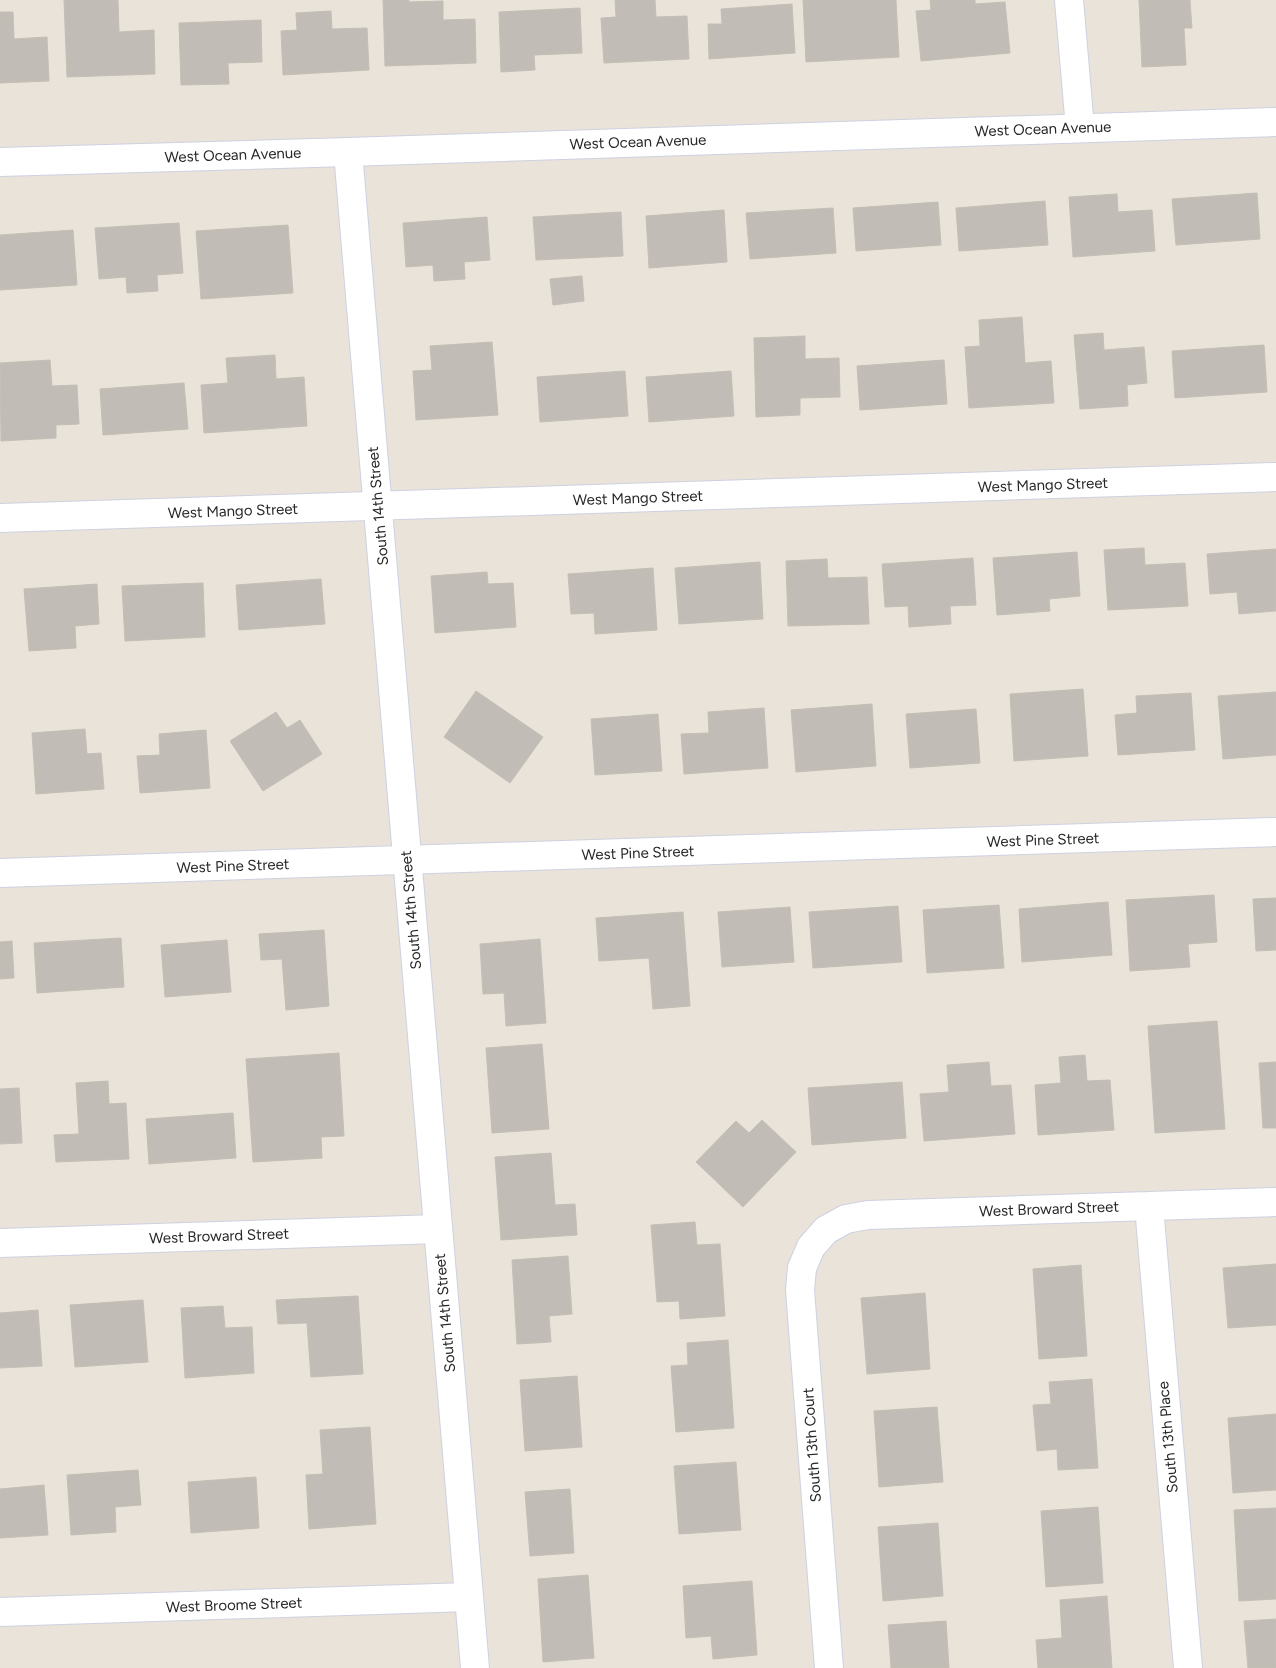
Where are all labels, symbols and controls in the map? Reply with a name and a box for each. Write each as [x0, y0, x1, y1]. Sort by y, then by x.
street label: West Ocean Avenue [974, 118, 1112, 140]
street label: West Ocean Avenue [569, 131, 707, 153]
street label: West Ocean Avenue [164, 144, 302, 166]
street label: South 14th Street [364, 445, 392, 566]
street label: West Mango Street [978, 474, 1109, 496]
street label: West Mango Street [573, 487, 704, 509]
street label: West Mango Street [168, 500, 299, 522]
street label: West Pine Street [986, 829, 1100, 851]
street label: West Pine Street [581, 842, 695, 864]
street label: South 14th Street [397, 849, 425, 970]
street label: West Pine Street [176, 855, 290, 877]
street label: West Broward Street [979, 1198, 1120, 1220]
street label: West Broward Street [149, 1225, 290, 1247]
street label: South 14th Street [431, 1252, 459, 1373]
street label: South 13th Place [1154, 1380, 1182, 1494]
street label: South 13th Court [799, 1387, 825, 1503]
street label: West Broome Street [165, 1594, 303, 1616]

